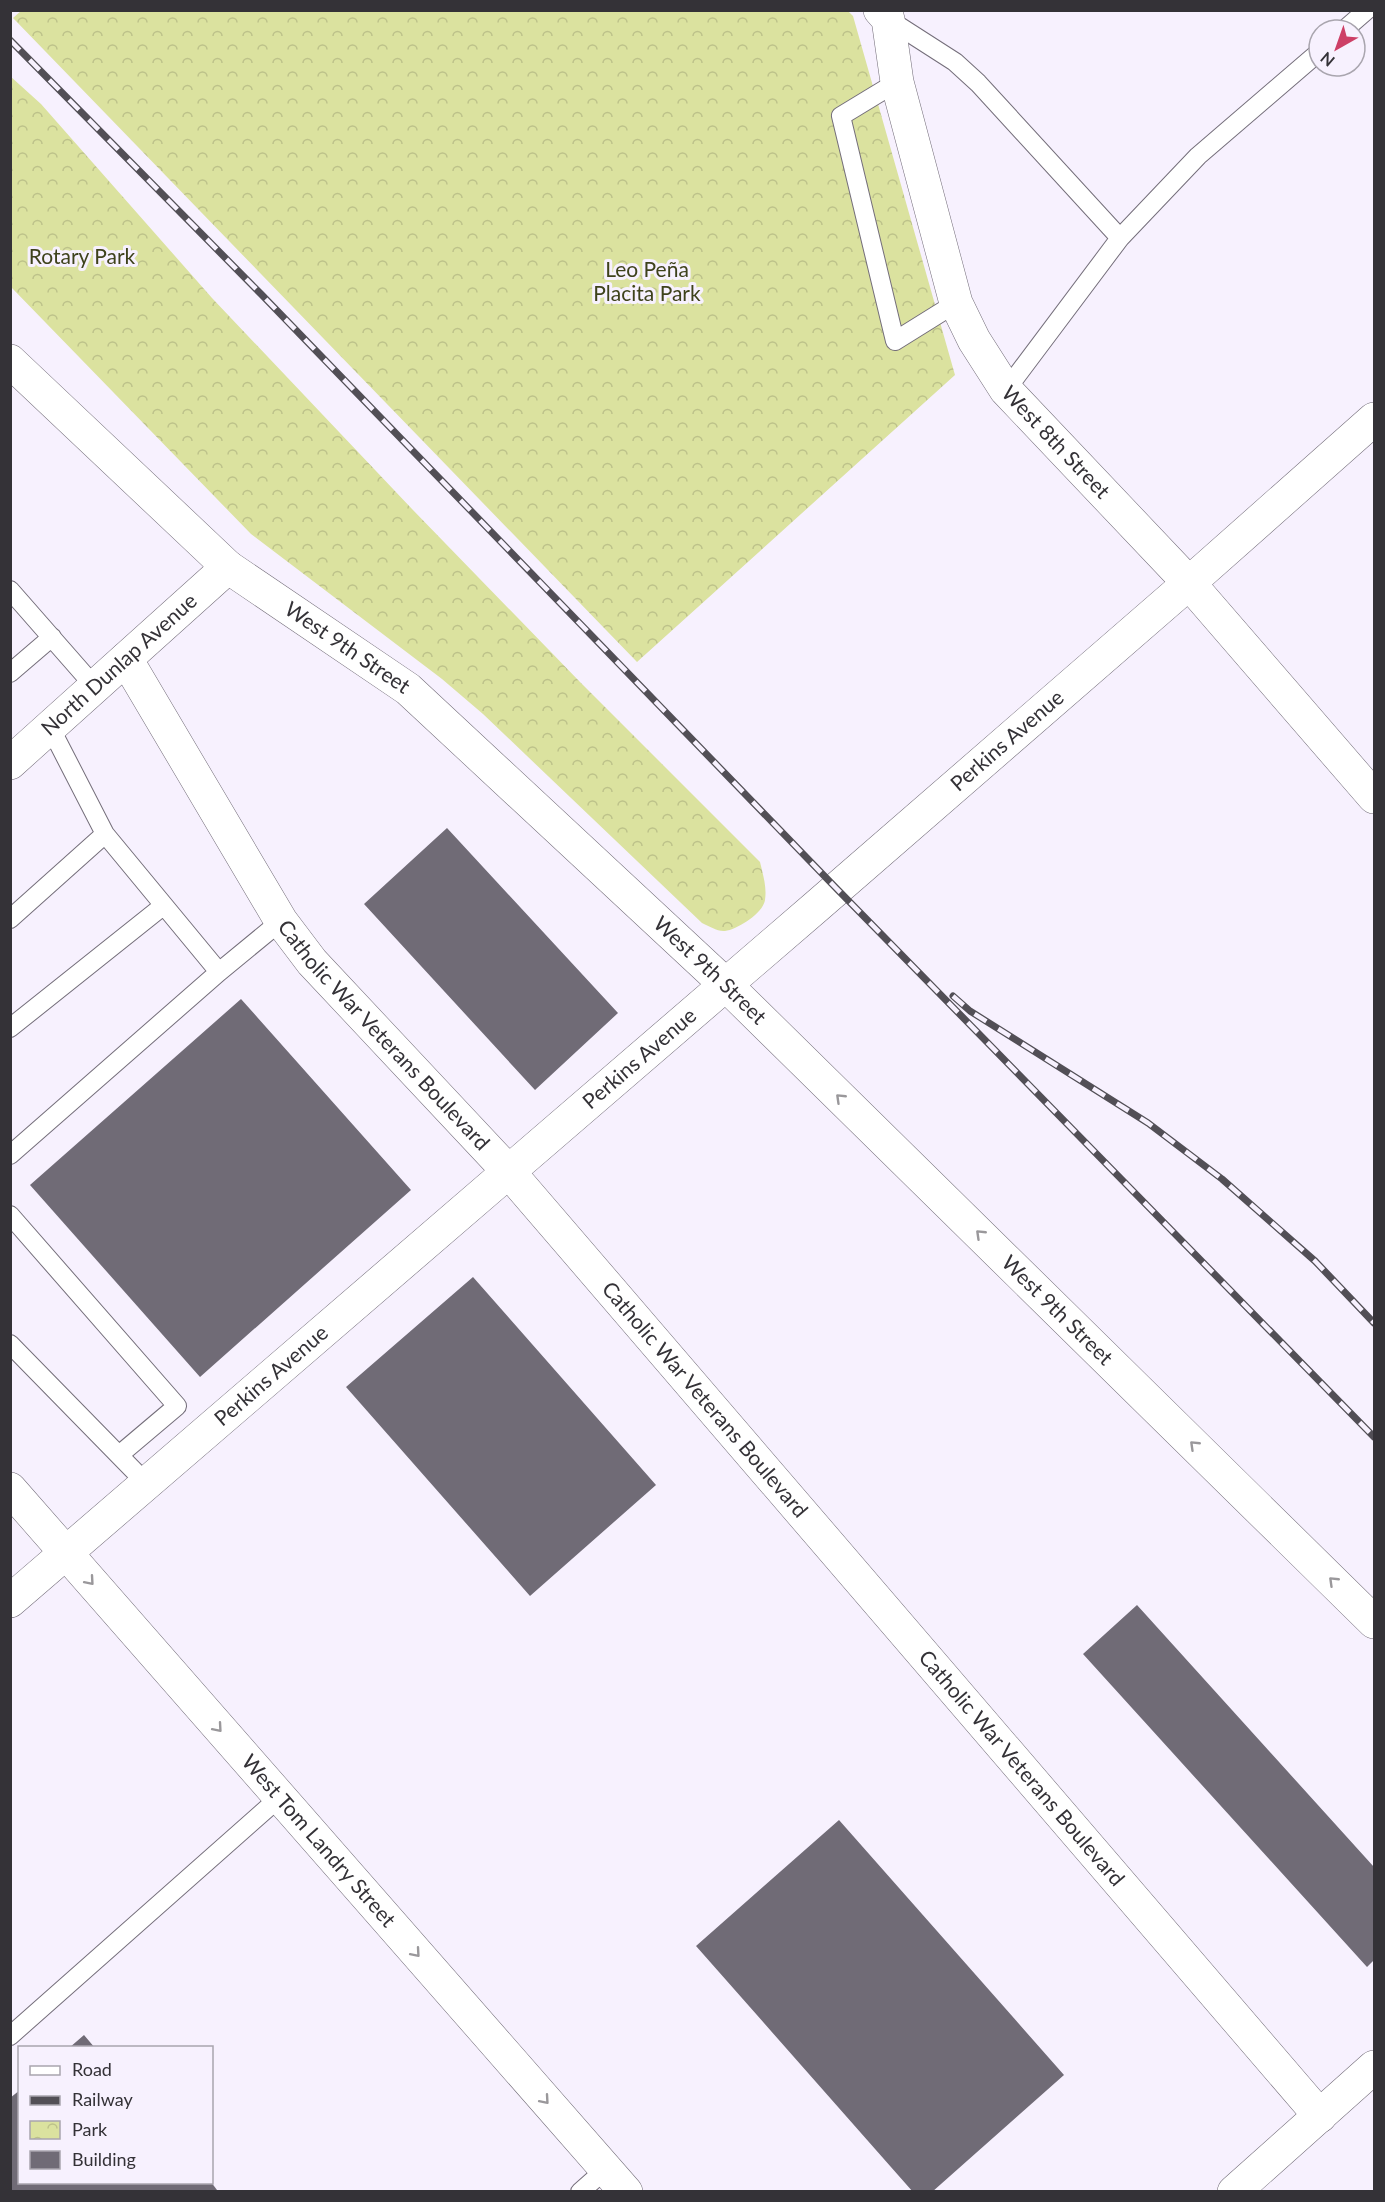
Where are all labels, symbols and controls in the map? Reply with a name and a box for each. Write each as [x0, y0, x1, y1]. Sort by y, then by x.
north arrow [1307, 18, 1367, 78]
text: N [1316, 49, 1338, 71]
park label: Rotary Park [29, 243, 136, 268]
park label: Leo Peña Placita Park [593, 256, 701, 305]
street label: West 8th Street [997, 380, 1116, 503]
street label: North Dunlap Avenue [35, 587, 201, 740]
street label: West 9th Street [281, 595, 416, 698]
street label: Perkins Avenue [945, 684, 1068, 796]
street label: West 9th Street [649, 910, 773, 1029]
street label: Catholic War Veterans Boulevard [274, 914, 496, 1154]
street label: Perkins Avenue [577, 1002, 700, 1113]
one-way arrow [837, 1094, 848, 1105]
one-way arrow [976, 1231, 987, 1242]
street label: West 9th Street [997, 1249, 1119, 1370]
street label: Catholic War Veterans Boulevard [598, 1276, 814, 1522]
street label: Perkins Avenue [209, 1319, 332, 1430]
one-way arrow [1190, 1441, 1201, 1452]
one-way arrow [83, 1574, 94, 1585]
one-way arrow [1329, 1578, 1340, 1589]
street label: Catholic War Veterans Boulevard [914, 1644, 1131, 1890]
one-way arrow [211, 1721, 222, 1732]
street label: West Tom Landry Street [237, 1749, 402, 1932]
one-way arrow [409, 1946, 420, 1957]
legend [18, 2046, 213, 2184]
text: Road [72, 2058, 112, 2080]
text: Railway [72, 2088, 133, 2110]
one-way arrow [538, 2093, 549, 2103]
text: Park [72, 2118, 108, 2140]
text: Building [72, 2148, 136, 2170]

